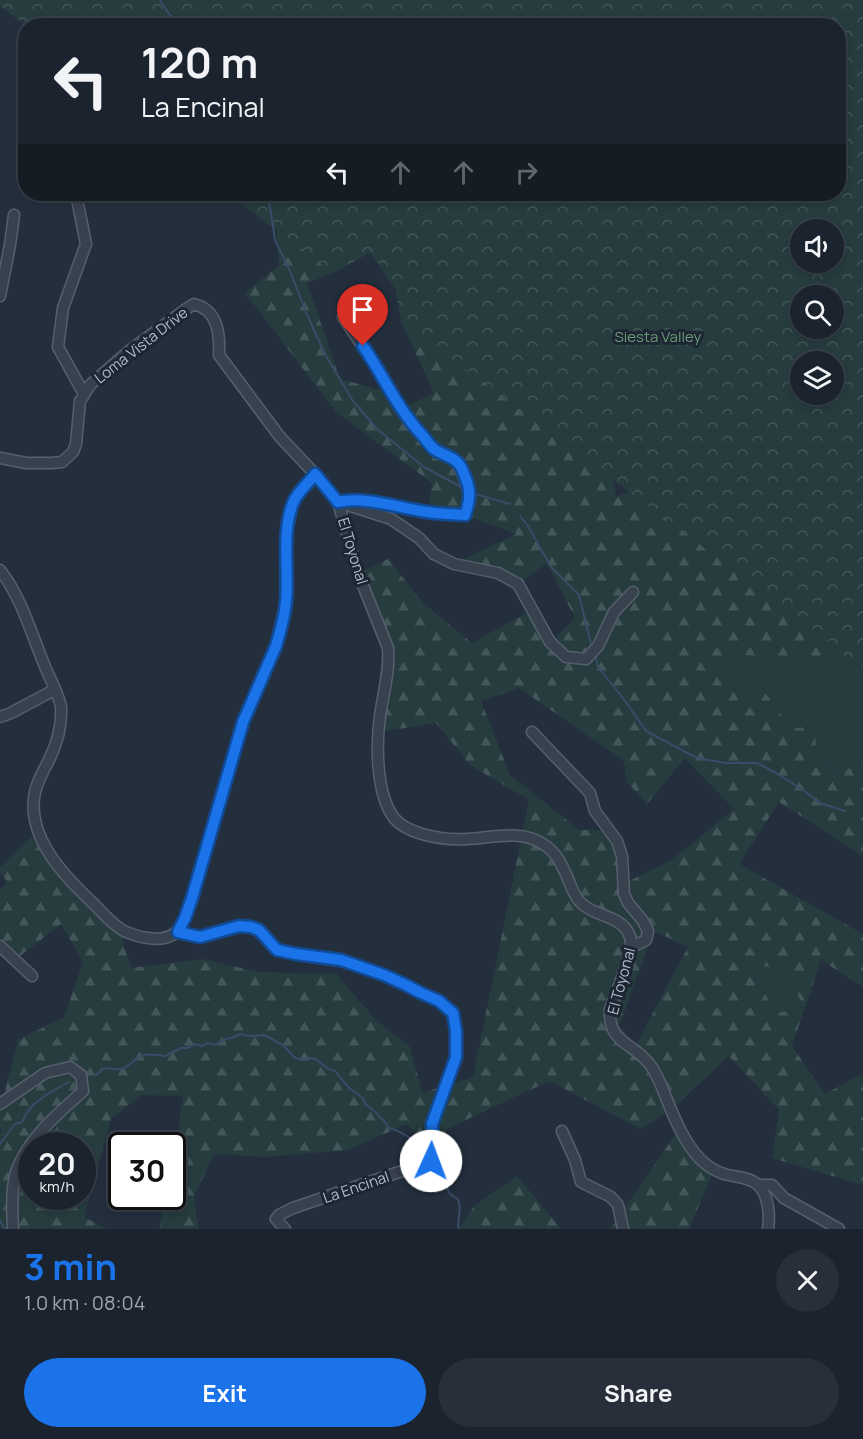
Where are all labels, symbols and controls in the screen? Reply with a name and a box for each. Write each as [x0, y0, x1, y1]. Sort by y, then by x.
text: 120 m [141, 33, 258, 91]
icon: left [42, 42, 120, 120]
text: La Encinal [141, 88, 265, 125]
icon: left [321, 156, 354, 189]
icon: ahead [384, 156, 417, 189]
icon: ahead [447, 156, 480, 189]
icon: right [510, 156, 543, 189]
map controls [790, 219, 844, 405]
button: sound [790, 219, 844, 273]
pin [337, 284, 388, 346]
button: search [790, 285, 844, 339]
icon: arrive [346, 293, 379, 326]
street label: Loma Vista Drive [90, 302, 192, 388]
park label: Siesta Valley [615, 326, 702, 347]
button: layers [790, 351, 844, 405]
street label: El Toyonal [333, 515, 373, 587]
street label: El Toyonal [602, 945, 640, 1017]
position arrow [399, 1129, 463, 1193]
speed limit sign: 30 [108, 1132, 186, 1210]
text: 20 [38, 1143, 76, 1184]
street label: La Encinal [320, 1166, 392, 1208]
text: km/h [40, 1176, 74, 1197]
text: 3 min [24, 1242, 117, 1291]
button: close [776, 1249, 839, 1312]
text: 1.0 km · 08:04 [24, 1289, 145, 1316]
button: Exit [24, 1358, 426, 1427]
button: Share [438, 1358, 839, 1427]

